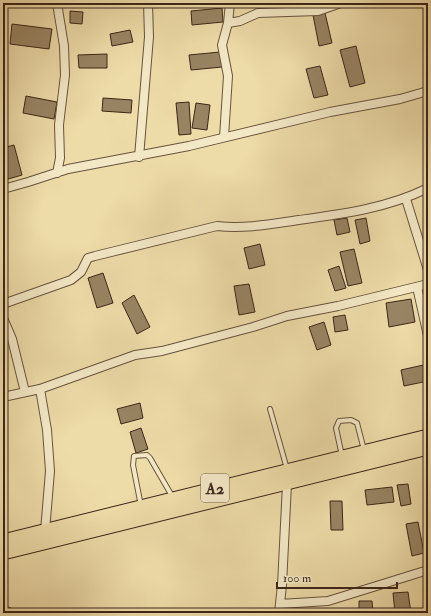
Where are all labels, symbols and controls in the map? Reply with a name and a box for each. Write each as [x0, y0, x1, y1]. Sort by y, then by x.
road number: A2 [201, 474, 229, 502]
scale bar [277, 564, 397, 590]
text: 100 m [283, 571, 312, 586]

